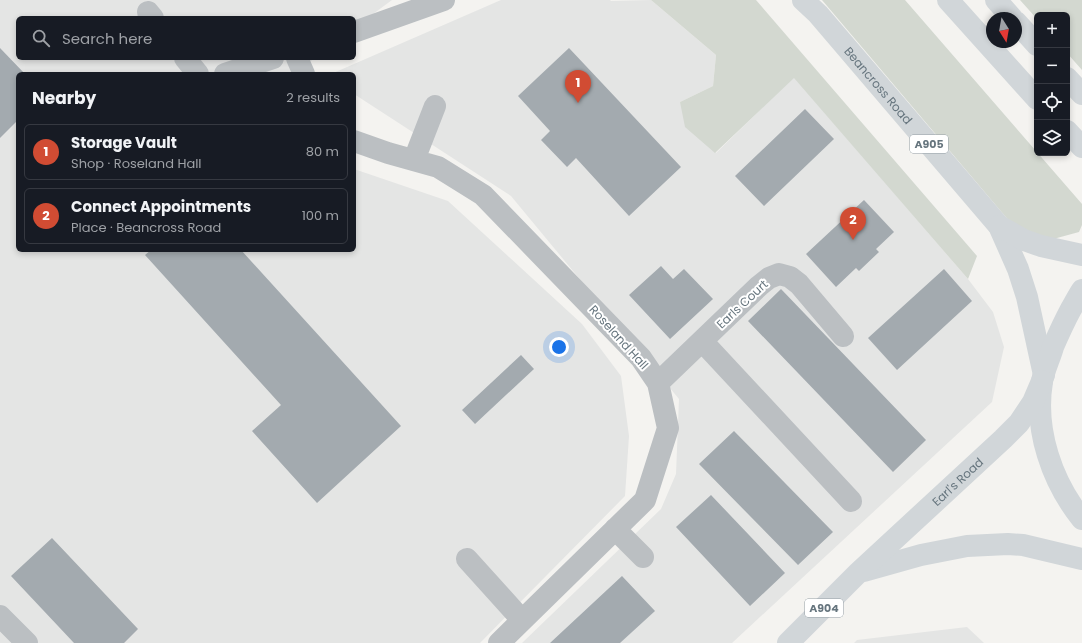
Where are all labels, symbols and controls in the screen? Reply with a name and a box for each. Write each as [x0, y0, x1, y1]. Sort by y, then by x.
north arrow [986, 12, 1022, 48]
map controls [1034, 12, 1070, 156]
button: + [1034, 12, 1070, 48]
search box [16, 16, 356, 60]
icon: search [30, 27, 52, 49]
text: Search here [62, 28, 152, 49]
street label: Beancross Road [841, 43, 917, 128]
button: − [1034, 48, 1070, 84]
pin: 1 [565, 70, 591, 103]
button: locate [1034, 84, 1070, 120]
text: Nearby [32, 86, 96, 110]
text: 2 results [286, 88, 340, 107]
button: layers [1034, 120, 1070, 156]
text: Storage Vault [71, 132, 177, 153]
road number: A905 [910, 135, 948, 153]
text: 1 [44, 142, 48, 161]
text: 80 m [306, 142, 339, 161]
text: Shop · Roseland Hall [71, 154, 202, 173]
text: Connect Appointments [71, 196, 251, 217]
text: 2 [42, 206, 50, 225]
text: 100 m [302, 206, 339, 225]
pin: 2 [840, 207, 866, 240]
text: Place · Beancross Road [71, 218, 221, 237]
street label: Earls Court [713, 276, 771, 332]
street label: Roseland Hall [586, 301, 652, 373]
your location [549, 337, 569, 357]
street label: Earl's Road [928, 453, 987, 509]
road number: A904 [805, 599, 843, 617]

